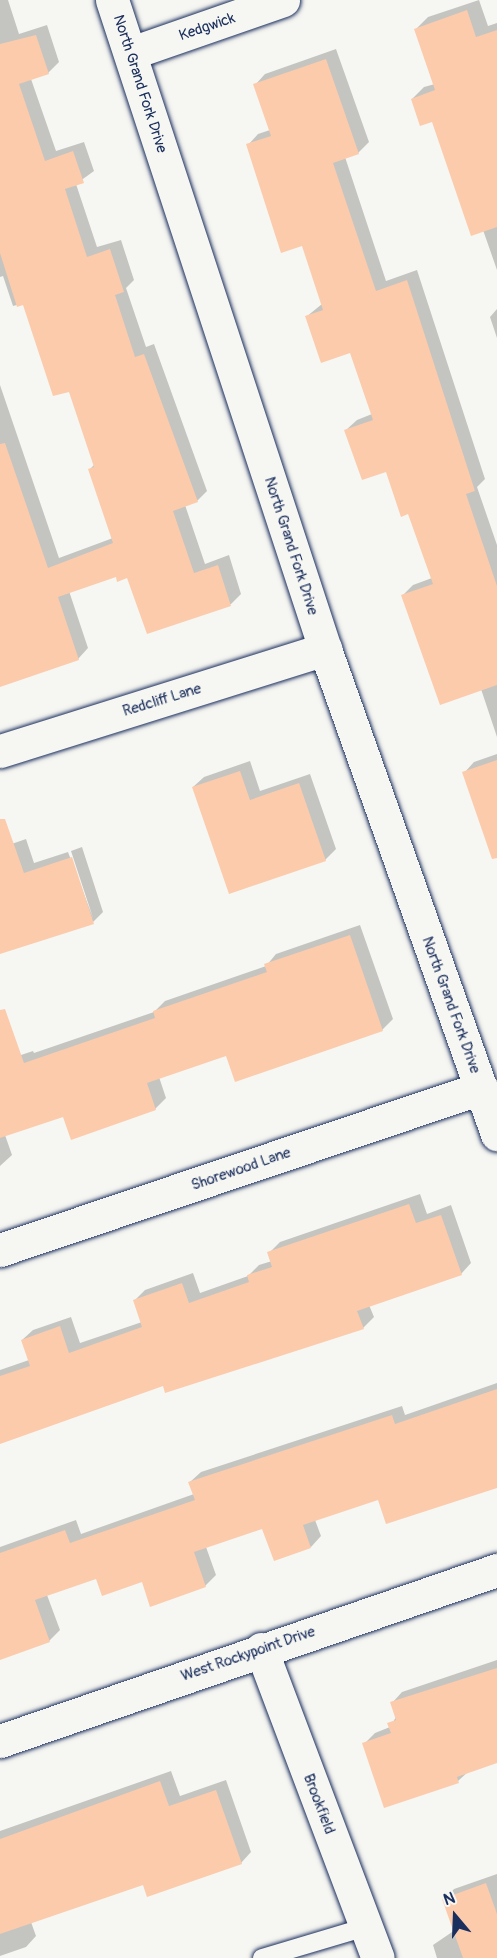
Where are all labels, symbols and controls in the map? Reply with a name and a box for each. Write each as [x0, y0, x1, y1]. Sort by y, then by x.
street label: Kedgwick [177, 9, 237, 45]
street label: North Grand Fork Drive [109, 13, 171, 155]
street label: North Grand Fork Drive [260, 475, 322, 617]
street label: Redcliff Lane [121, 680, 203, 720]
street label: North Grand Fork Drive [418, 934, 484, 1076]
street label: Shorewood Lane [189, 1144, 293, 1194]
street label: West Rockypoint Drive [179, 1623, 317, 1685]
street label: Brookfield [299, 1771, 339, 1837]
north arrow [425, 1886, 485, 1946]
text: N [441, 1888, 458, 1910]

